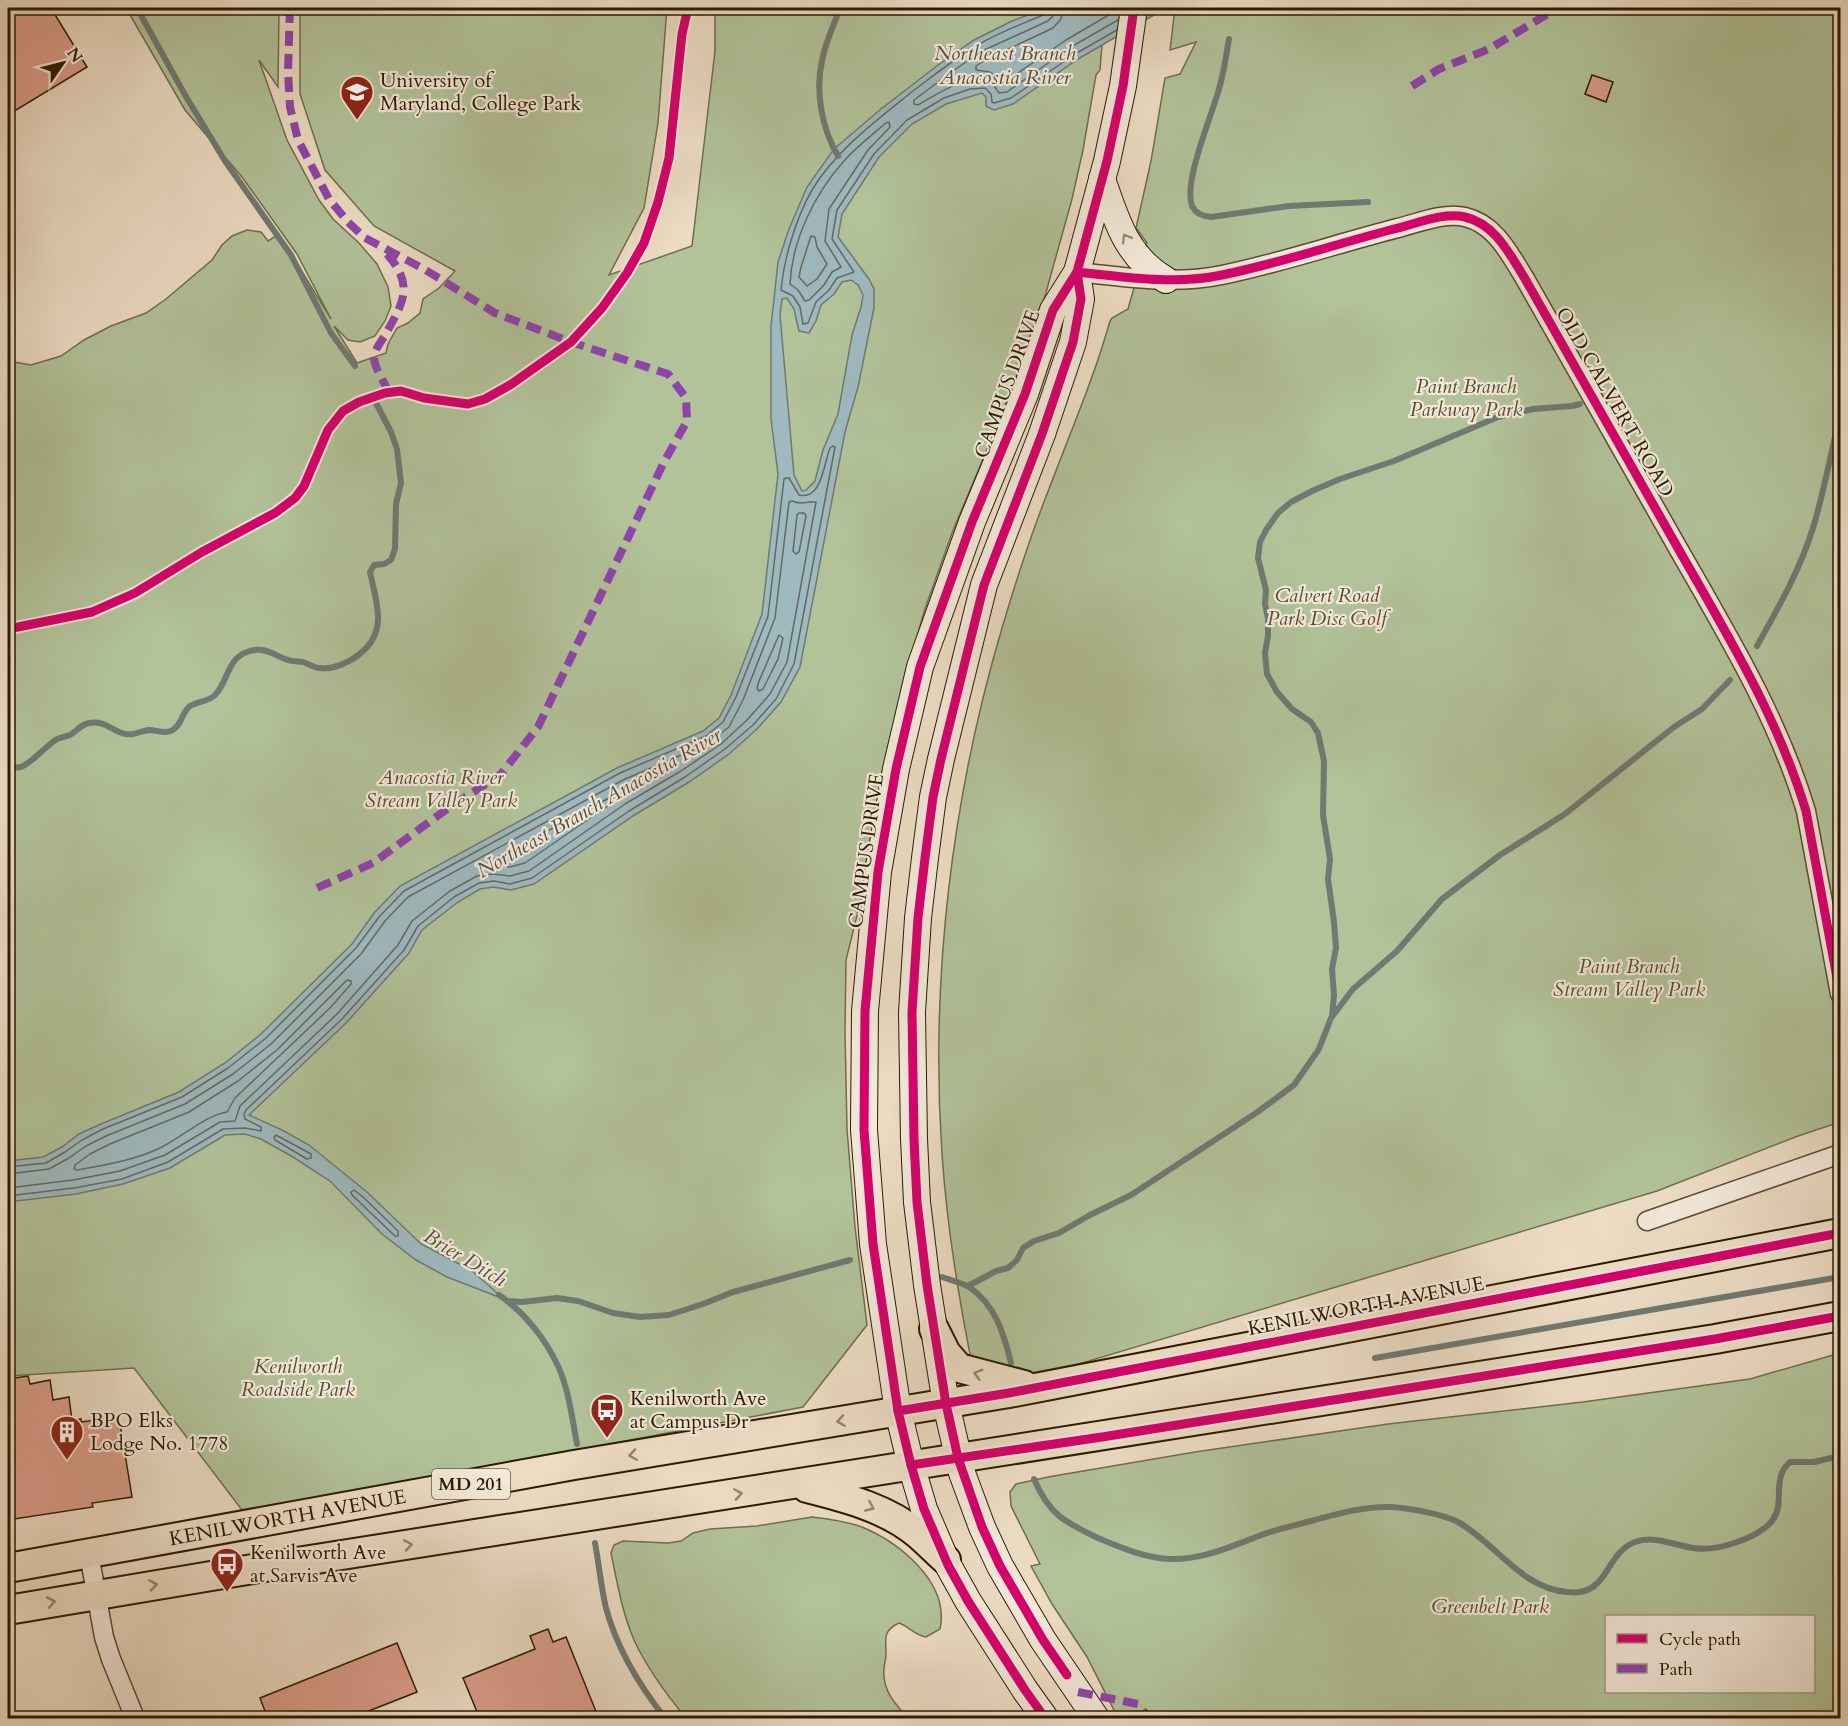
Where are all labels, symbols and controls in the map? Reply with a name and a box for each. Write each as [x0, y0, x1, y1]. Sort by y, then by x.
north arrow [33, 33, 93, 93]
water label: Northeast Branch Anacostia River [934, 39, 1076, 92]
text: N [61, 43, 88, 67]
place label: University of Maryland, College Park [380, 67, 581, 117]
school or university icon: University of Maryland, College Park [339, 74, 375, 121]
one-way arrow [1122, 234, 1133, 245]
street label: OLD CALVERT ROAD [1550, 302, 1680, 502]
street label: CAMPUS DRIVE [968, 306, 1046, 462]
park label: Paint Branch Parkway Park [1410, 373, 1522, 423]
park label: Calvert Road Park Disc Golf [1267, 582, 1391, 632]
water label: Northeast Branch Anacostia River [471, 720, 728, 885]
park label: Anacostia River Stream Valley Park [365, 764, 517, 814]
street label: CAMPUS DRIVE [842, 772, 890, 930]
park label: Paint Branch Stream Valley Park [1553, 953, 1705, 1003]
water label: Brier Ditch [418, 1222, 512, 1294]
street label: KENILWORTH AVENUE [1246, 1270, 1486, 1342]
park label: Kenilworth Roadside Park [241, 1353, 355, 1403]
one-way arrow [973, 1369, 984, 1381]
place label: Kenilworth Ave at Campus Dr [630, 1385, 766, 1435]
bus stop icon: Kenilworth Ave at Campus Dr [589, 1392, 625, 1439]
place label: BPO Elks Lodge No. 1778 [90, 1407, 229, 1457]
building icon: BPO Elks Lodge No. 1778 [49, 1414, 85, 1461]
one-way arrow [836, 1414, 846, 1427]
one-way arrow [628, 1449, 638, 1461]
road number: MD 201 [432, 1469, 510, 1499]
street label: KENILWORTH AVENUE [167, 1482, 408, 1552]
one-way arrow [733, 1488, 742, 1500]
one-way arrow [863, 1500, 874, 1512]
place label: Kenilworth Ave at Sarvis Ave [250, 1539, 386, 1589]
one-way arrow [404, 1539, 413, 1551]
bus stop icon: Kenilworth Ave at Sarvis Ave [209, 1546, 245, 1593]
one-way arrow [149, 1580, 158, 1592]
park label: Greenbelt Park [1431, 1593, 1549, 1620]
one-way arrow [47, 1596, 56, 1608]
legend [1605, 1615, 1815, 1693]
text: Cycle path [1659, 1627, 1741, 1652]
text: Path [1659, 1657, 1693, 1682]

